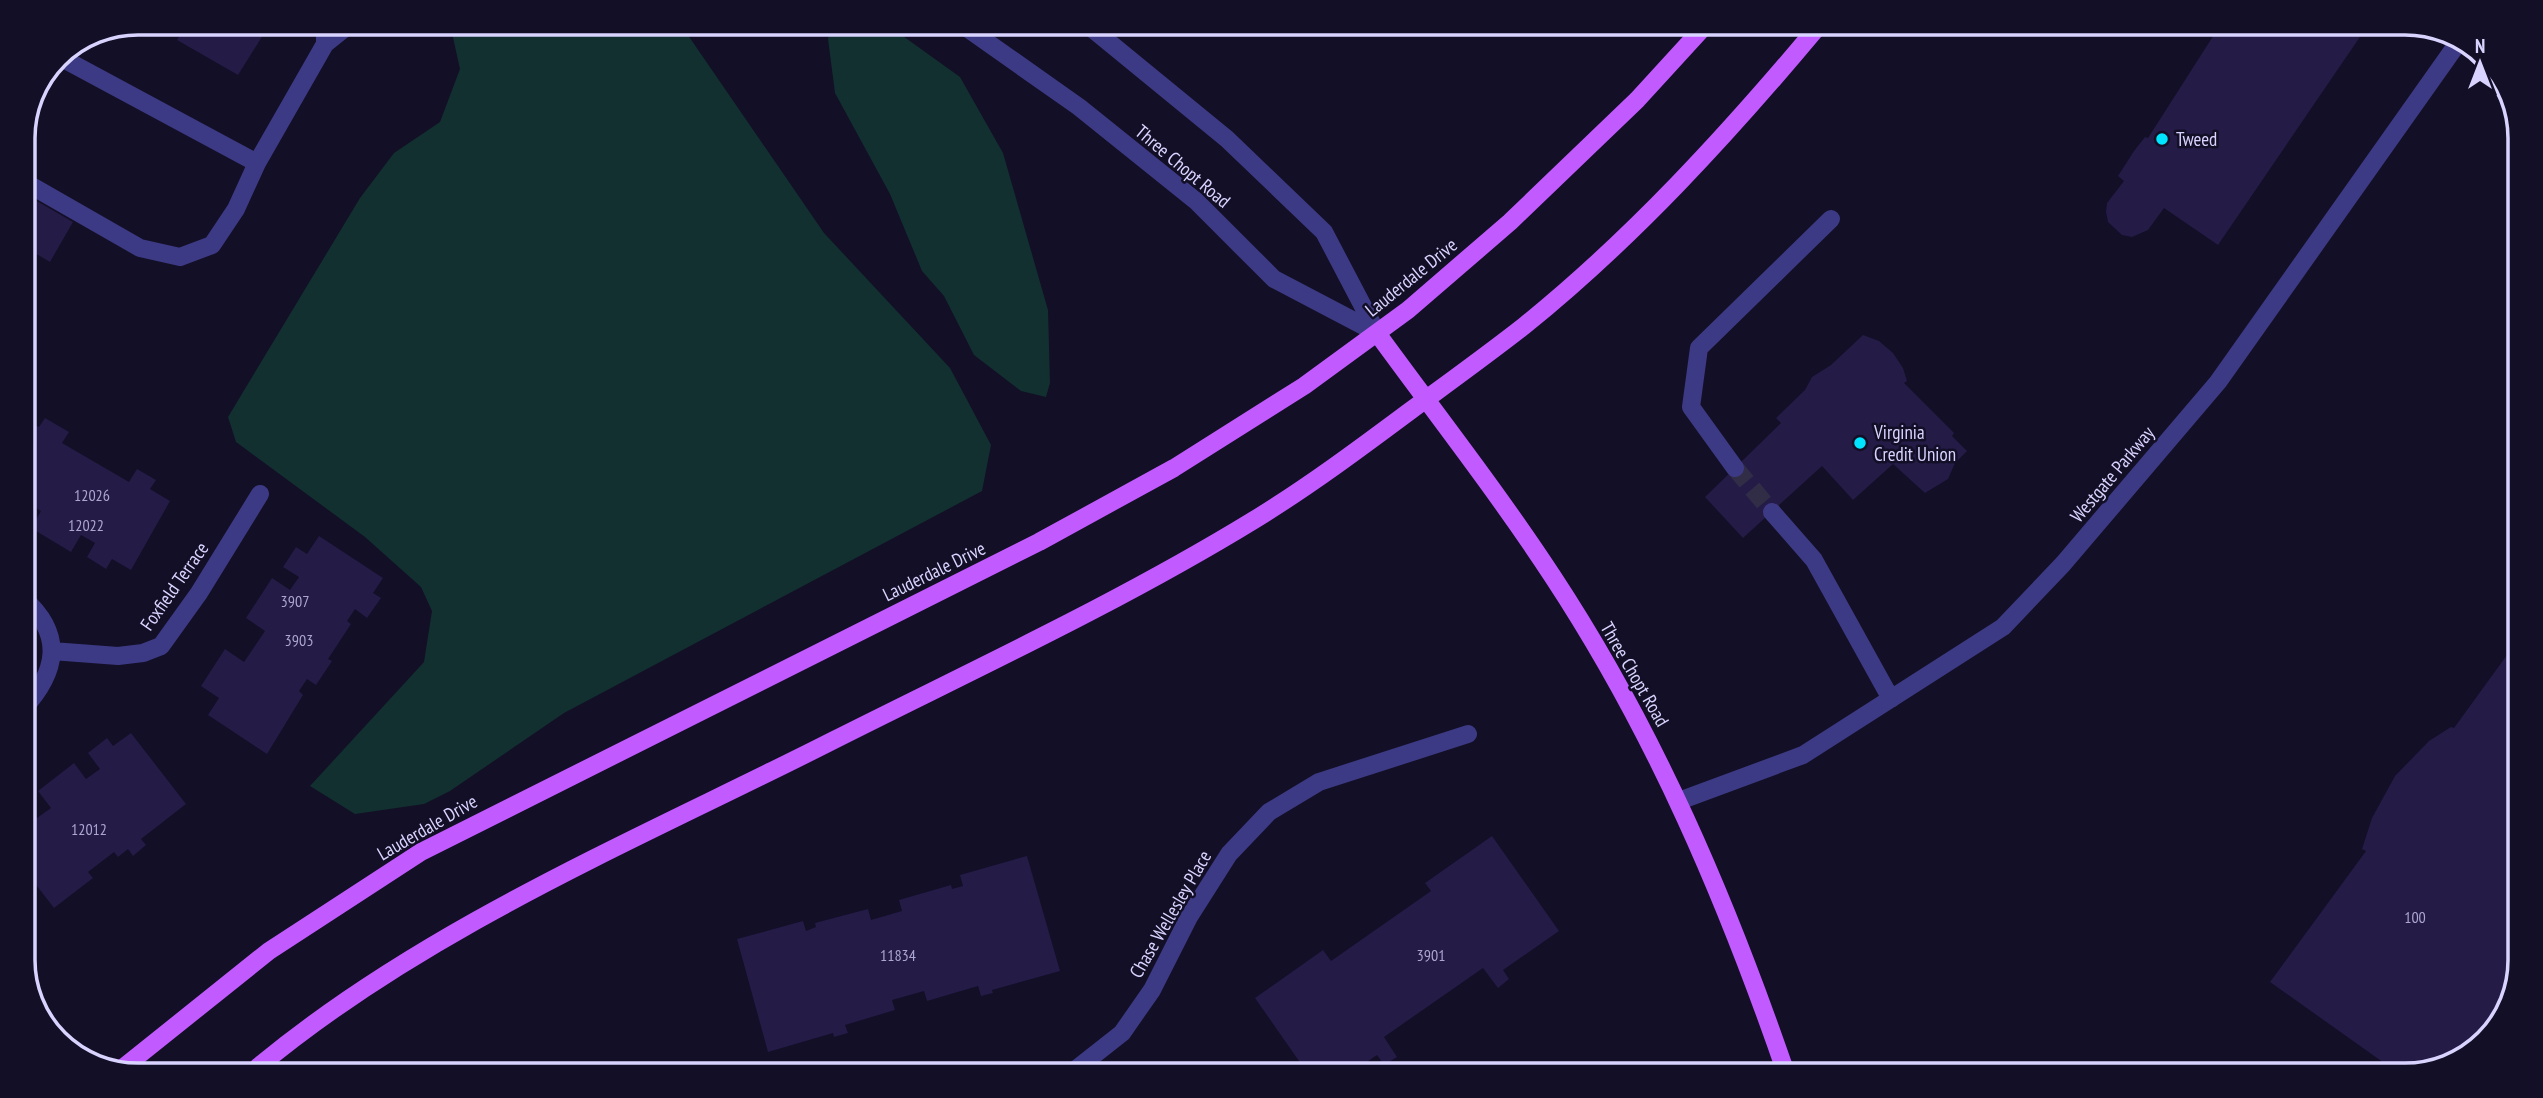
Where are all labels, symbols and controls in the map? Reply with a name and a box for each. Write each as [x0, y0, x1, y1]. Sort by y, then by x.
north arrow [2445, 28, 2515, 98]
text: N [2475, 34, 2485, 58]
street label: Three Chopt Road [1131, 119, 1235, 213]
place label: Tweed [2176, 127, 2217, 151]
marker: Tweed [2154, 131, 2170, 147]
street label: Lauderdale Drive [1360, 233, 1462, 321]
place label: Virginia Credit Union [1873, 420, 1956, 466]
street label: Westgate Parkway [2065, 420, 2160, 527]
marker: Virginia Credit Union [1852, 435, 1868, 451]
house number: 12026 [74, 485, 110, 505]
house number: 12022 [68, 515, 104, 535]
street label: Lauderdale Drive [879, 536, 989, 606]
street label: Foxfield Terrace [135, 537, 213, 635]
house number: 3907 [281, 591, 309, 611]
street label: Three Chopt Road [1595, 617, 1675, 731]
house number: 3903 [285, 630, 313, 650]
street label: Lauderdale Drive [373, 789, 481, 865]
house number: 12012 [71, 819, 107, 839]
street label: Chase Wellesley Place [1124, 846, 1216, 982]
house number: 100 [2404, 907, 2426, 927]
house number: 11834 [880, 945, 916, 965]
house number: 3901 [1417, 945, 1445, 965]

